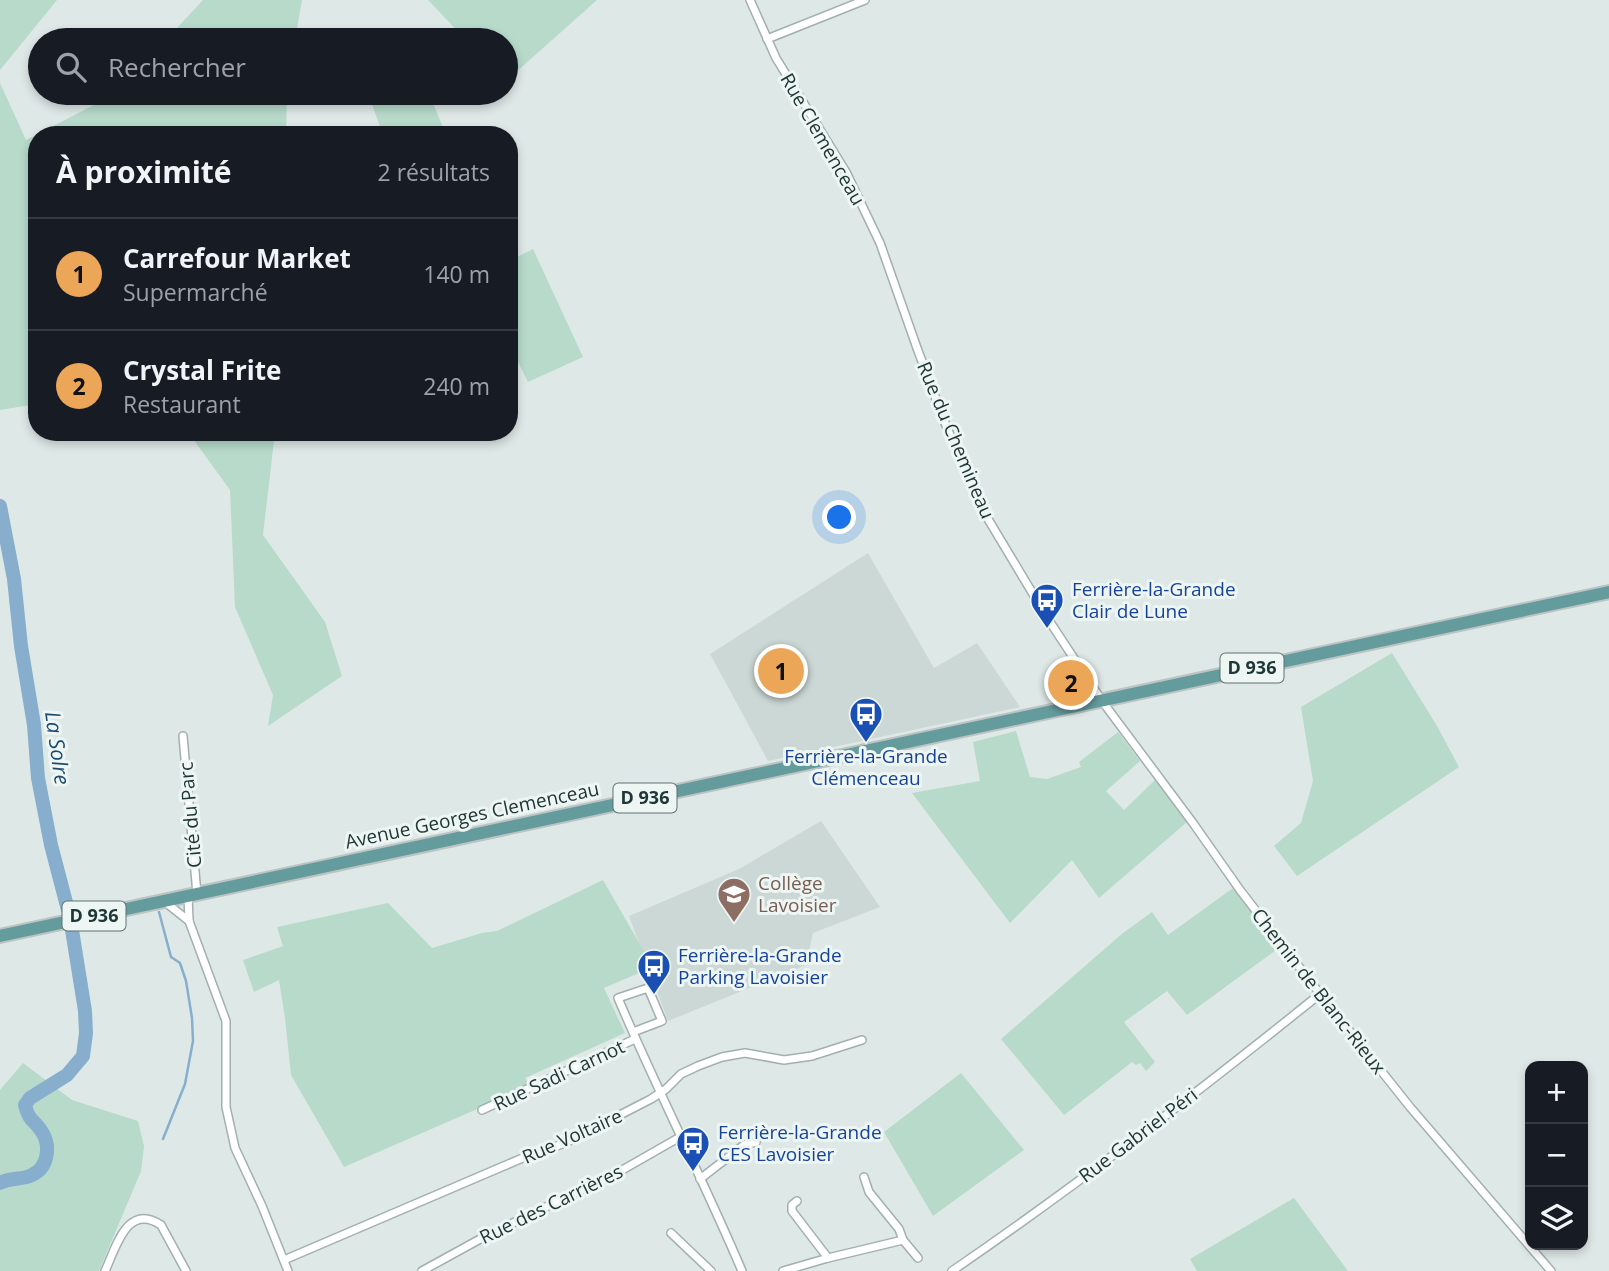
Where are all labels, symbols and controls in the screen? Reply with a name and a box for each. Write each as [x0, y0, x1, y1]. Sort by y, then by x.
search box [28, 28, 518, 105]
icon: search [52, 48, 90, 86]
text: Rechercher [108, 49, 246, 85]
street label: Rue Clemenceau [775, 68, 871, 210]
text: À proximité [56, 151, 232, 192]
text: 2 résultats [378, 156, 490, 188]
text: Carrefour Market [123, 240, 351, 276]
text: 1 [72, 258, 86, 290]
text: 140 m [423, 258, 490, 290]
text: Supermarché [123, 276, 268, 308]
text: Crystal Frite [123, 352, 281, 388]
street label: Rue du Chemineau [911, 357, 1001, 523]
text: 2 [72, 370, 86, 402]
text: 240 m [423, 370, 490, 402]
text: Restaurant [123, 388, 241, 420]
your location [822, 500, 856, 534]
place label: Ferrière-la-Grande Clair de Lune [1072, 576, 1236, 624]
bus stop icon: Ferrière-la-Grande Clair de Lune [1028, 581, 1066, 630]
pin: 1 [758, 645, 804, 697]
road number: D 936 [1220, 654, 1284, 682]
pin: 2 [1048, 657, 1094, 709]
bus stop icon: Ferrière-la-Grande Clémenceau [847, 695, 885, 744]
water label: La Solre [39, 709, 77, 786]
place label: Ferrière-la-Grande Clémenceau [784, 743, 948, 791]
street label: Cité du Parc [172, 761, 208, 869]
street label: Avenue Georges Clemenceau [343, 775, 601, 855]
road number: D 936 [614, 784, 676, 812]
place label: Collège Lavoisier [758, 870, 837, 918]
school or university icon: Collège Lavoisier [715, 875, 753, 924]
road number: D 936 [62, 902, 126, 931]
street label: Chemin de Blanc-Rieux [1246, 903, 1392, 1079]
place label: Ferrière-la-Grande Parking Lavoisier [678, 942, 842, 990]
bus stop icon: Ferrière-la-Grande Parking Lavoisier [635, 947, 673, 996]
street label: Rue Sadi Carnot [489, 1033, 629, 1117]
map controls [1525, 1061, 1588, 1250]
button: + [1525, 1061, 1588, 1124]
street label: Rue Gabriel Péri [1073, 1082, 1203, 1188]
street label: Rue Voltaire [518, 1102, 626, 1170]
place label: Ferrière-la-Grande CES Lavoisier [718, 1119, 882, 1167]
bus stop icon: Ferrière-la-Grande CES Lavoisier [674, 1124, 712, 1173]
button: − [1525, 1124, 1588, 1187]
street label: Rue des Carrières [475, 1158, 627, 1250]
button: layers [1525, 1187, 1588, 1250]

